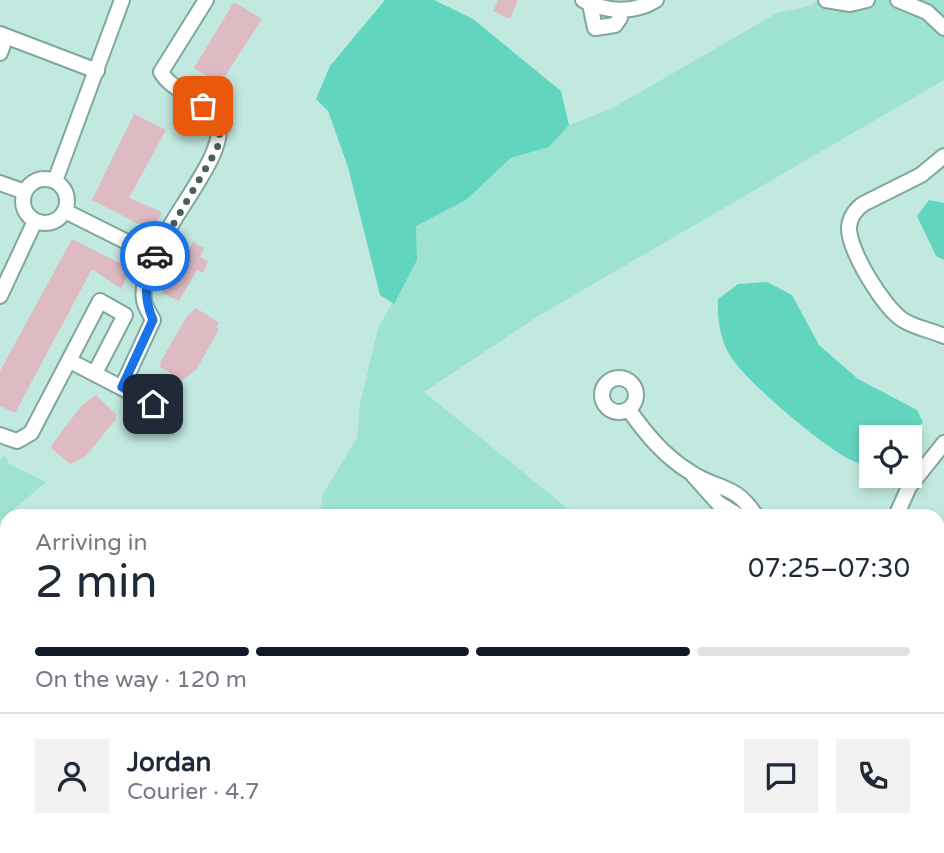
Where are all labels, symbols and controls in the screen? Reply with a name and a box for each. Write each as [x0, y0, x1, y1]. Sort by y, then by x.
pin [173, 76, 233, 136]
icon: bag [184, 87, 222, 125]
courier [120, 221, 190, 291]
icon: car [136, 237, 174, 275]
pin [123, 374, 183, 434]
icon: home [134, 385, 172, 423]
map controls [859, 425, 922, 488]
button: locate [859, 425, 922, 488]
text: Arriving in [35, 529, 148, 557]
text: 07:25–07:30 [748, 553, 910, 584]
text: 2 min [35, 555, 158, 610]
text: On the way · 120 m [35, 666, 247, 694]
button: person [35, 739, 109, 813]
button: chat [744, 739, 818, 813]
button: phone [836, 739, 910, 813]
text: Jordan [127, 747, 211, 778]
text: Courier · 4.7 [127, 778, 260, 806]

